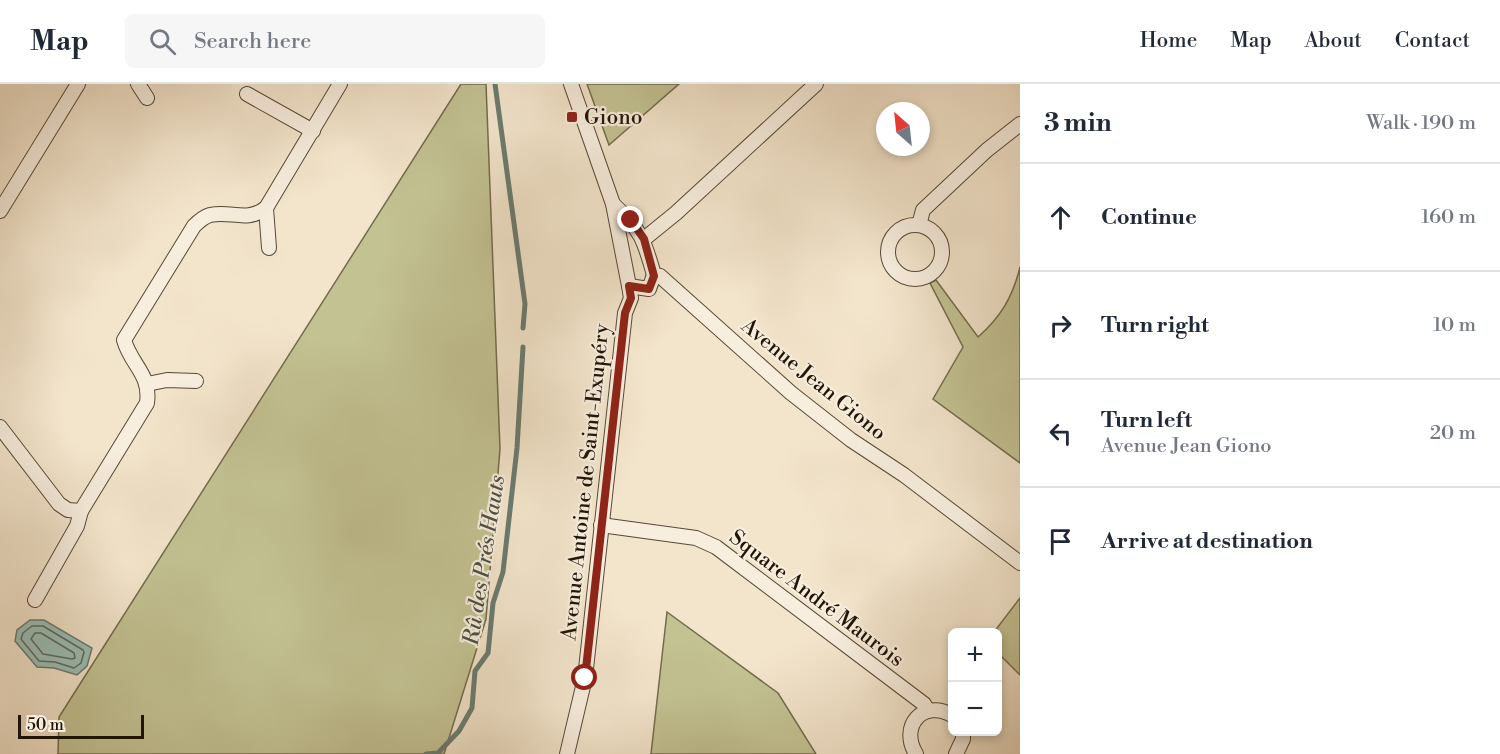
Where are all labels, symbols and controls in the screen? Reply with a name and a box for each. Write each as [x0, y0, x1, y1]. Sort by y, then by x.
search box [125, 14, 545, 68]
text: Map [30, 24, 89, 59]
icon: search [146, 25, 179, 58]
text: Search here [194, 28, 311, 55]
text: Home [1140, 28, 1197, 54]
text: Map [1230, 28, 1272, 54]
text: About [1305, 28, 1362, 54]
text: Contact [1395, 28, 1470, 54]
north arrow [876, 102, 930, 156]
place label: Giono [584, 105, 643, 131]
text: 3 min [1044, 107, 1112, 139]
marker: Giono [565, 110, 579, 124]
text: Walk · 190 m [1366, 111, 1476, 136]
icon: ahead [1044, 201, 1077, 234]
text: Continue [1101, 204, 1197, 231]
text: 160 m [1421, 205, 1476, 230]
route end [617, 206, 643, 232]
icon: right [1044, 309, 1077, 342]
text: Turn right [1101, 312, 1209, 339]
street label: Avenue Jean Giono [735, 313, 891, 446]
text: 10 m [1433, 313, 1476, 338]
street label: Avenue Antoine de Saint-Exupéry [556, 322, 616, 643]
text: Turn left [1101, 407, 1192, 434]
icon: left [1044, 417, 1077, 450]
text: 20 m [1430, 421, 1476, 446]
text: Avenue Jean Giono [1101, 434, 1272, 459]
water label: Rû des Prés Hauts [458, 473, 511, 648]
street label: Square André Maurois [724, 525, 909, 673]
icon: arrive [1044, 525, 1077, 558]
text: Arrive at destination [1101, 528, 1313, 555]
map controls [948, 628, 1002, 736]
button: + [948, 628, 1002, 682]
route start [571, 664, 597, 690]
button: − [948, 682, 1002, 736]
scale bar [18, 712, 144, 740]
text: 50 m [27, 715, 64, 735]

